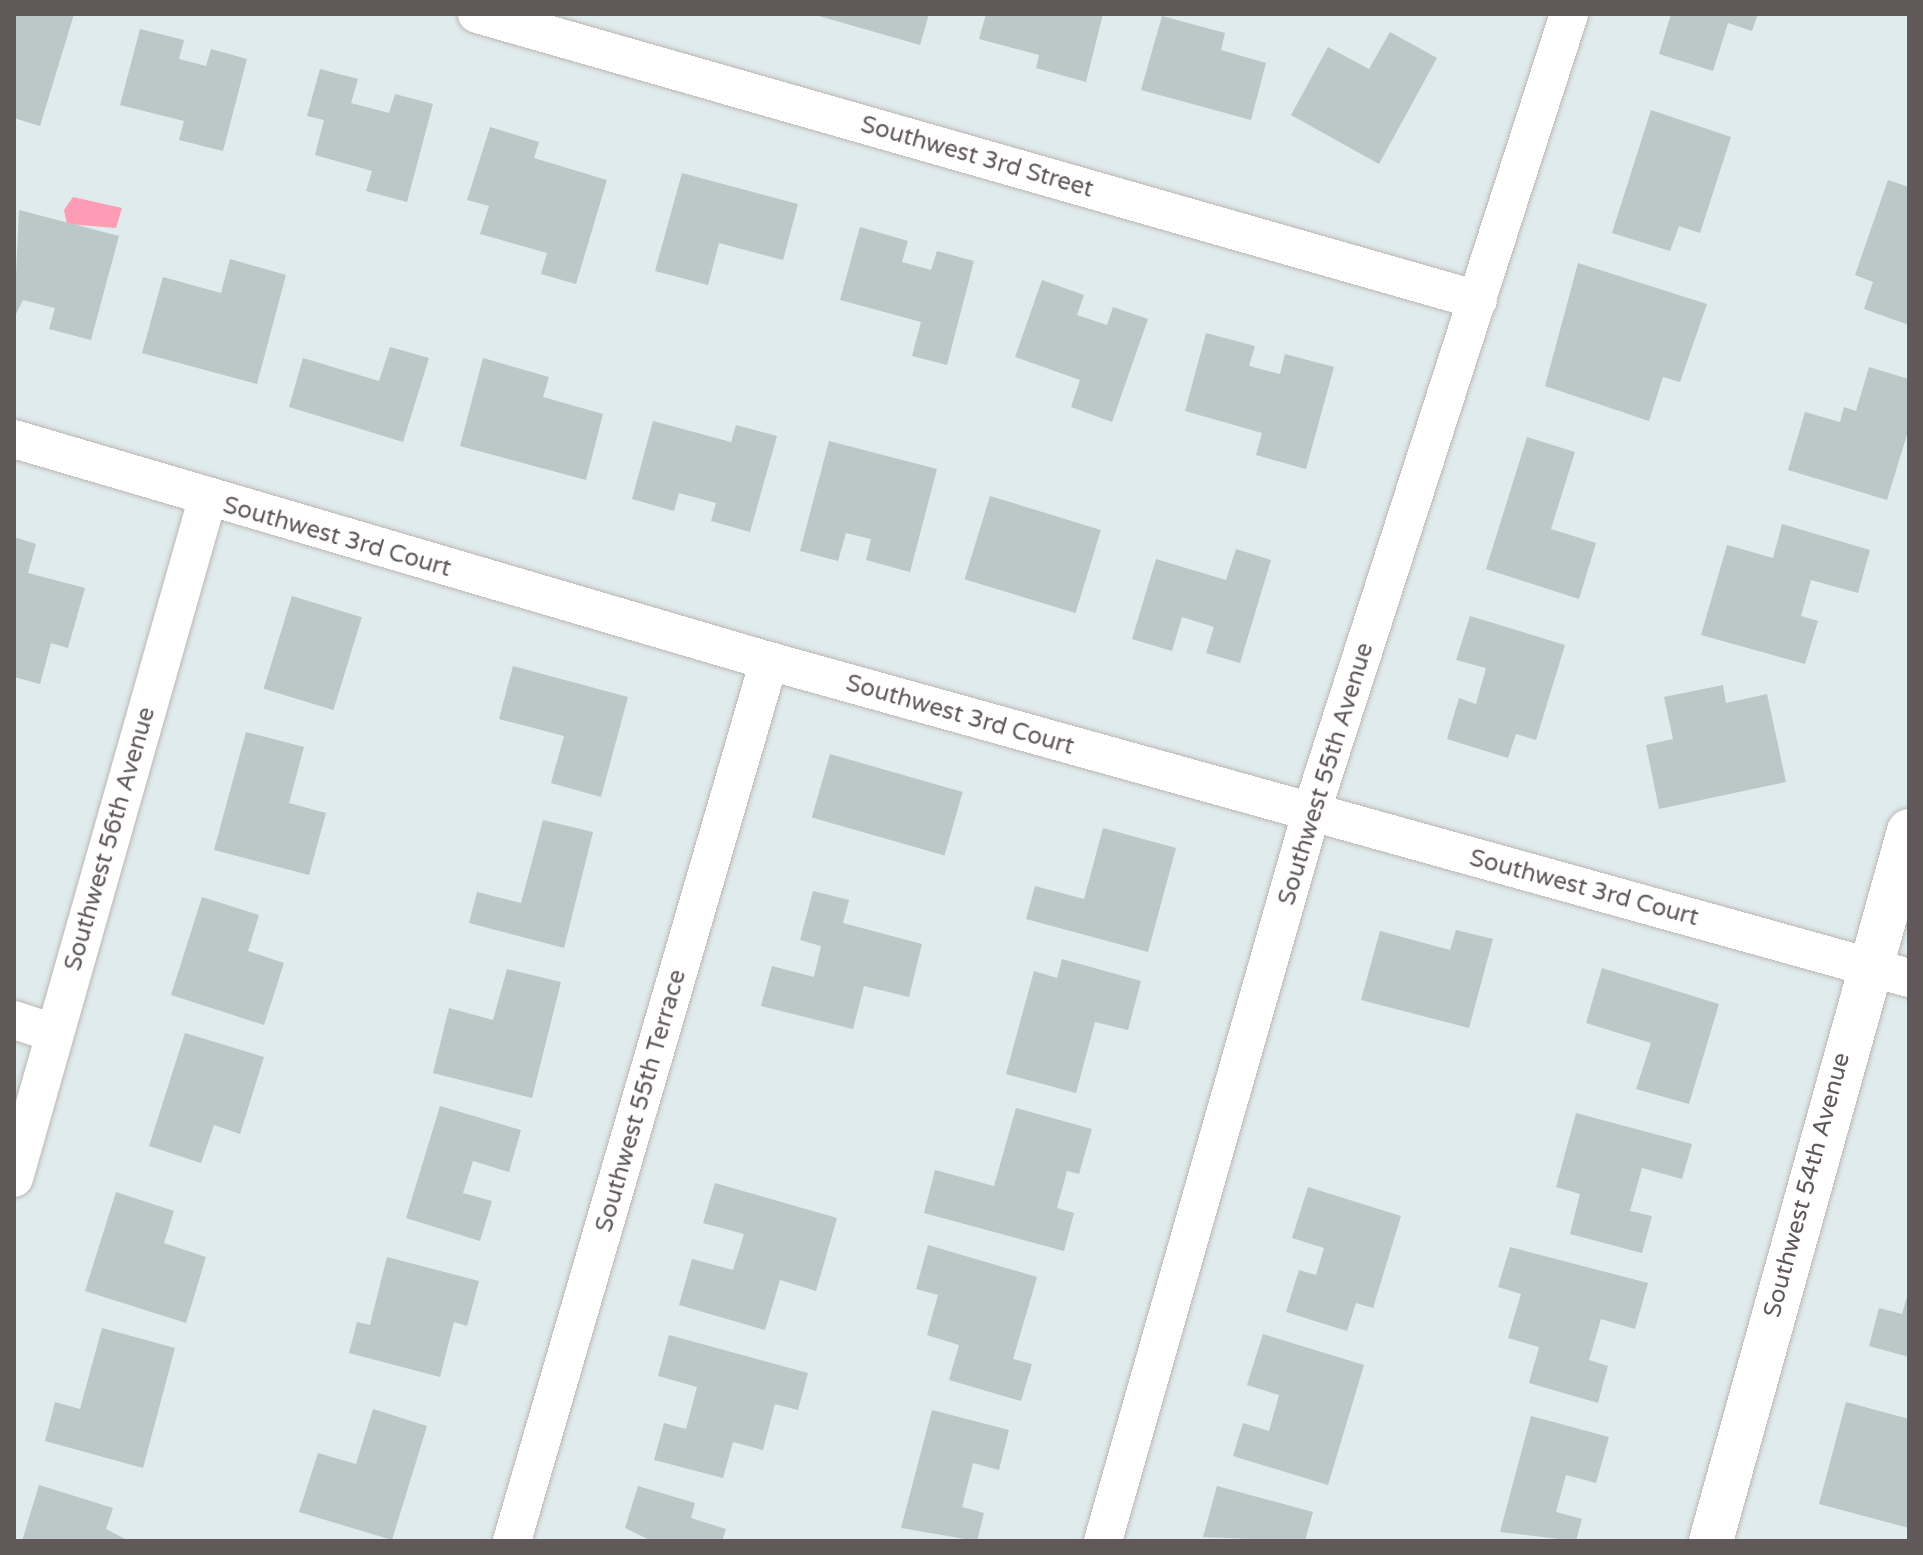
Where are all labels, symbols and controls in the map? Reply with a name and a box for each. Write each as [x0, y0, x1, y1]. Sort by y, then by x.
street label: Southwest 3rd Street [857, 110, 1097, 204]
street label: Southwest 3rd Court [220, 491, 454, 583]
street label: Southwest 55th Avenue [1272, 639, 1380, 909]
street label: Southwest 3rd Court [843, 669, 1077, 761]
street label: Southwest 56th Avenue [59, 704, 161, 974]
street label: Southwest 3rd Court [1466, 844, 1702, 932]
street label: Southwest 55th Terrace [590, 966, 692, 1236]
street label: Southwest 54th Avenue [1758, 1049, 1856, 1321]

